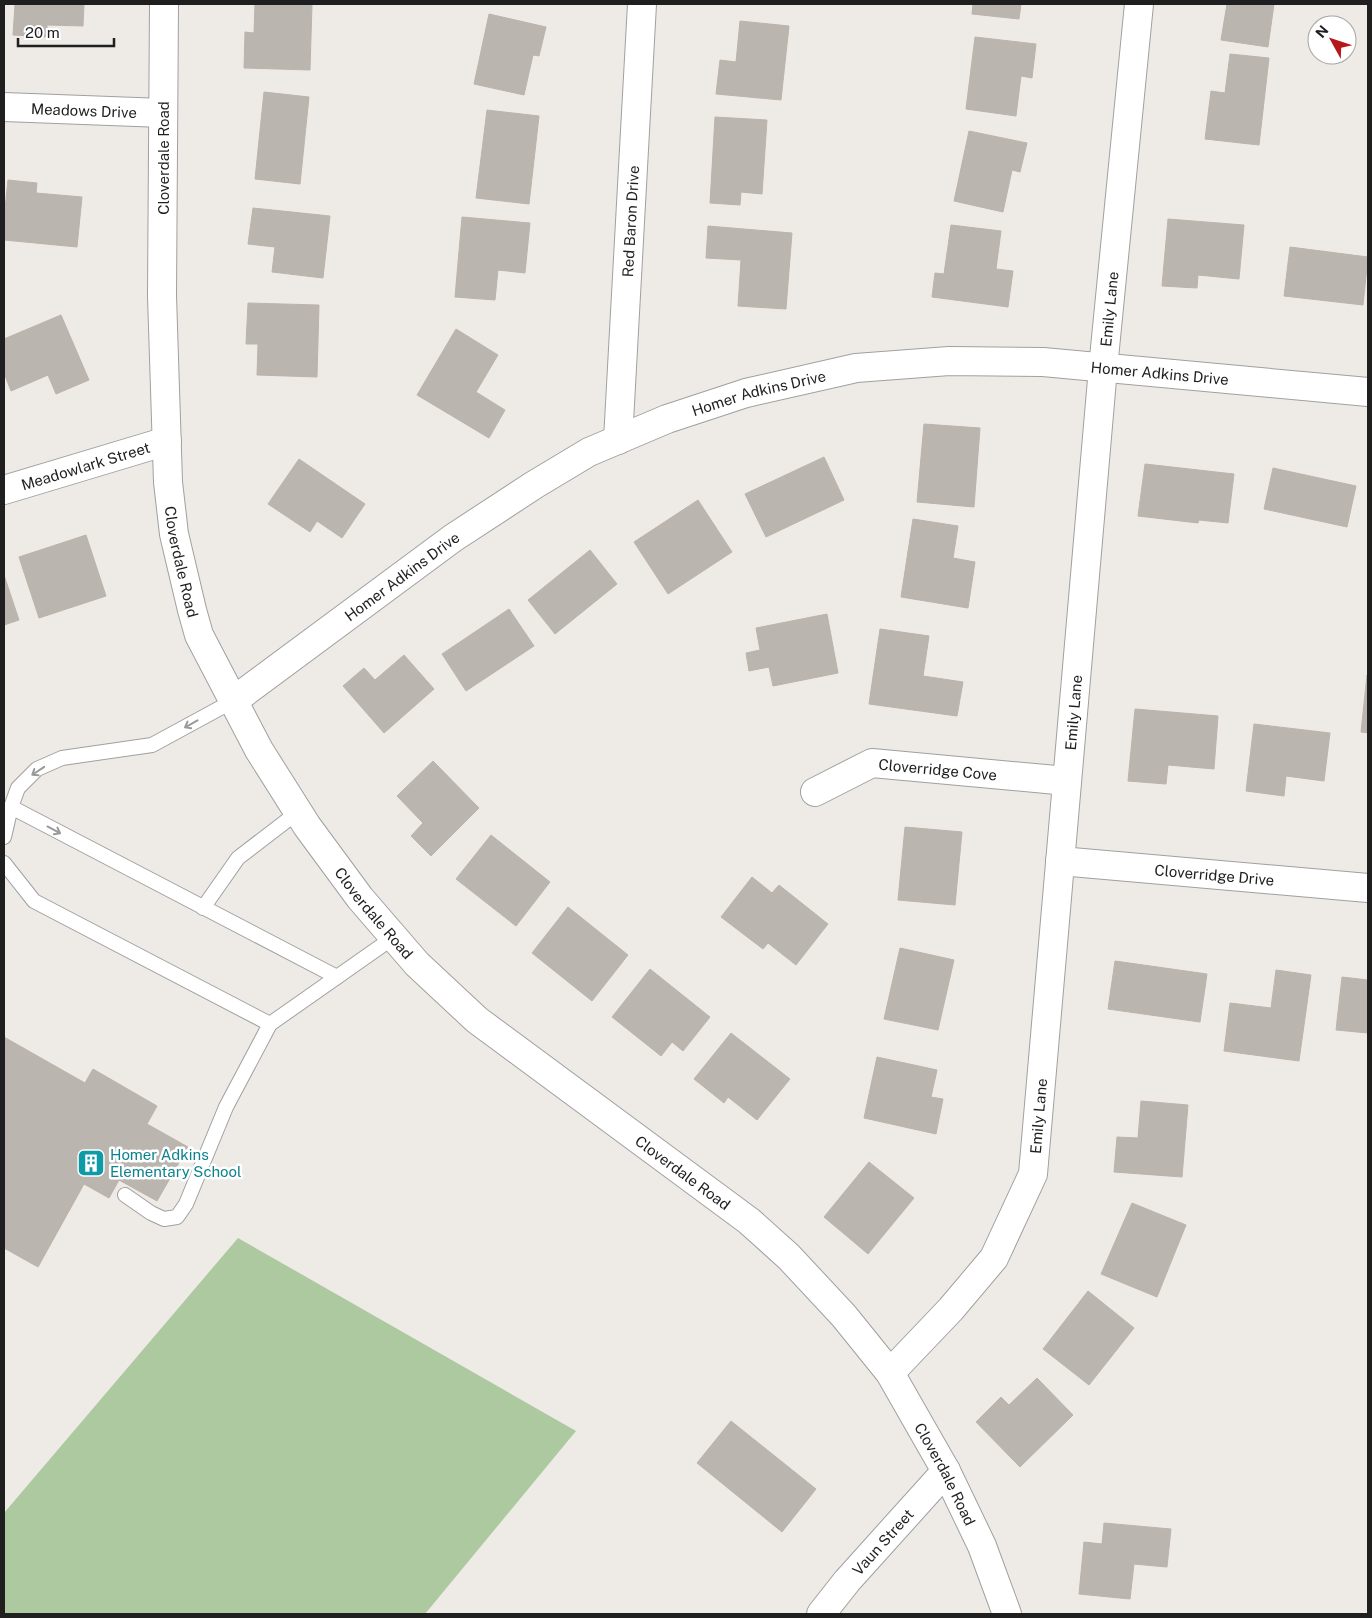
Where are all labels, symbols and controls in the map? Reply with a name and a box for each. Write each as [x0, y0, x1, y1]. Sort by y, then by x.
scale bar [18, 15, 114, 47]
north arrow [1307, 15, 1357, 65]
text: N [1312, 22, 1332, 41]
text: 20 m [25, 24, 60, 41]
street label: Meadows Drive [31, 100, 137, 121]
street label: Cloverdale Road [155, 101, 172, 215]
street label: Red Baron Drive [618, 165, 642, 278]
street label: Emily Lane [1097, 271, 1121, 348]
street label: Homer Adkins Drive [1090, 358, 1229, 388]
street label: Homer Adkins Drive [689, 367, 827, 419]
street label: Meadowlark Street [19, 438, 152, 493]
street label: Cloverdale Road [162, 505, 202, 619]
street label: Homer Adkins Drive [341, 528, 462, 624]
street label: Emily Lane [1061, 674, 1085, 751]
one-way arrow [183, 719, 198, 729]
street label: Cloverridge Cove [878, 755, 998, 783]
one-way arrow [31, 765, 45, 776]
one-way arrow [46, 826, 61, 835]
street label: Cloverridge Drive [1154, 861, 1275, 888]
street label: Cloverdale Road [332, 864, 417, 962]
street label: Emily Lane [1026, 1078, 1050, 1154]
street label: Cloverdale Road [632, 1132, 734, 1213]
place label: Homer Adkins Elementary School [110, 1146, 242, 1180]
building icon: Homer Adkins Elementary School [76, 1148, 106, 1178]
street label: Cloverdale Road [912, 1420, 979, 1528]
street label: Vaun Street [848, 1505, 917, 1578]

